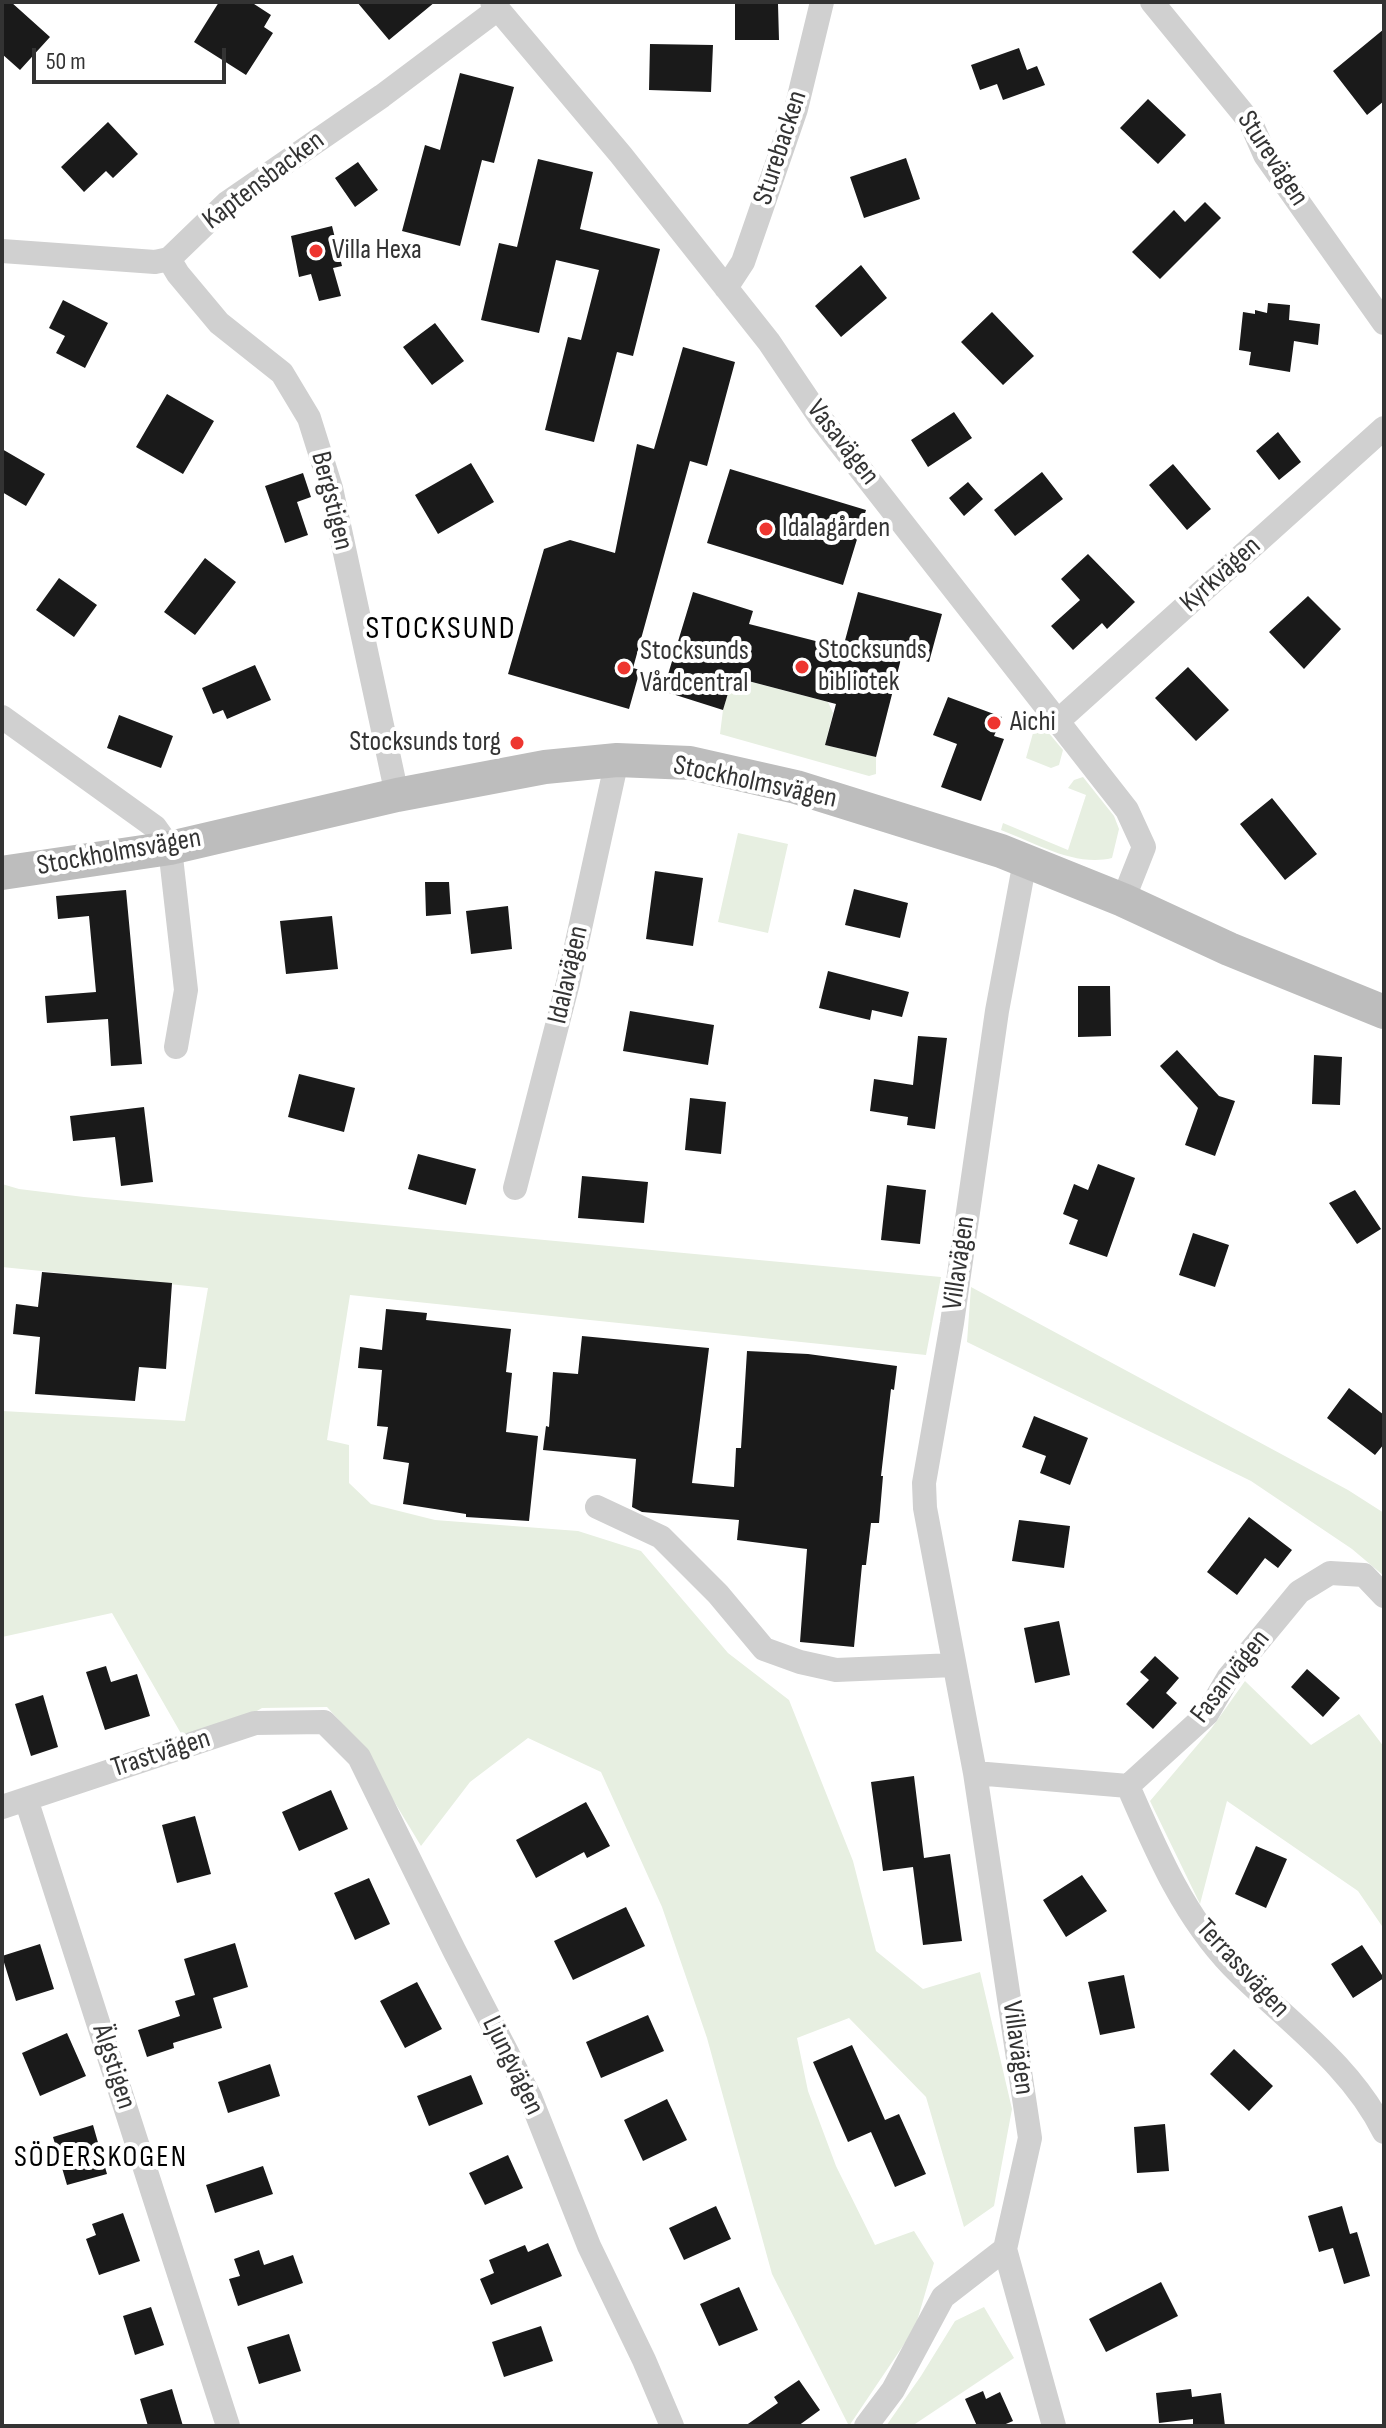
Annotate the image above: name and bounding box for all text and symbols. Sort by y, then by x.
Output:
scale bar [36,32,230,82]
text: 50 m [46,47,86,76]
street label: Sturebacken [747,87,815,209]
street label: Sturevägen [1229,105,1315,213]
street label: Kaptensbacken [197,124,331,238]
place label: Villa Hexa [332,234,422,268]
marker: Villa Hexa [307,242,325,260]
street label: Vasavägen [798,394,886,492]
street label: Bergstigen [303,448,359,554]
place label: Idalagården [782,512,890,546]
marker: Idalagården [757,520,775,538]
street label: Kyrkvägen [1174,530,1268,620]
district label: STOCKSUND [365,611,517,649]
place label: Stocksunds bibliotek [818,634,927,700]
place label: Stocksunds Vårdcentral [640,635,749,701]
marker: Stocksunds bibliotek [793,658,811,676]
marker: Stocksunds Vårdcentral [615,659,633,677]
place label: Aichi [1010,706,1056,740]
marker: Aichi [985,714,1003,732]
place label: Stocksunds torg [349,726,501,760]
marker: Stocksunds torg [508,734,526,752]
street label: Stockholmsvägen [670,749,840,817]
street label: Stockholmsvägen [34,822,204,884]
street label: Idalavägen [541,923,597,1027]
street label: Villavägen [937,1214,983,1312]
street label: Fasanvägen [1184,1624,1278,1730]
street label: Trastvägen [107,1722,215,1786]
street label: Terrassvägen [1188,1913,1296,2025]
street label: Villavägen [994,1999,1040,2097]
street label: Ljungvägen [474,2011,550,2121]
street label: Älgstigen [84,2021,142,2113]
district label: SÖDERSKOGEN [14,2140,188,2176]

